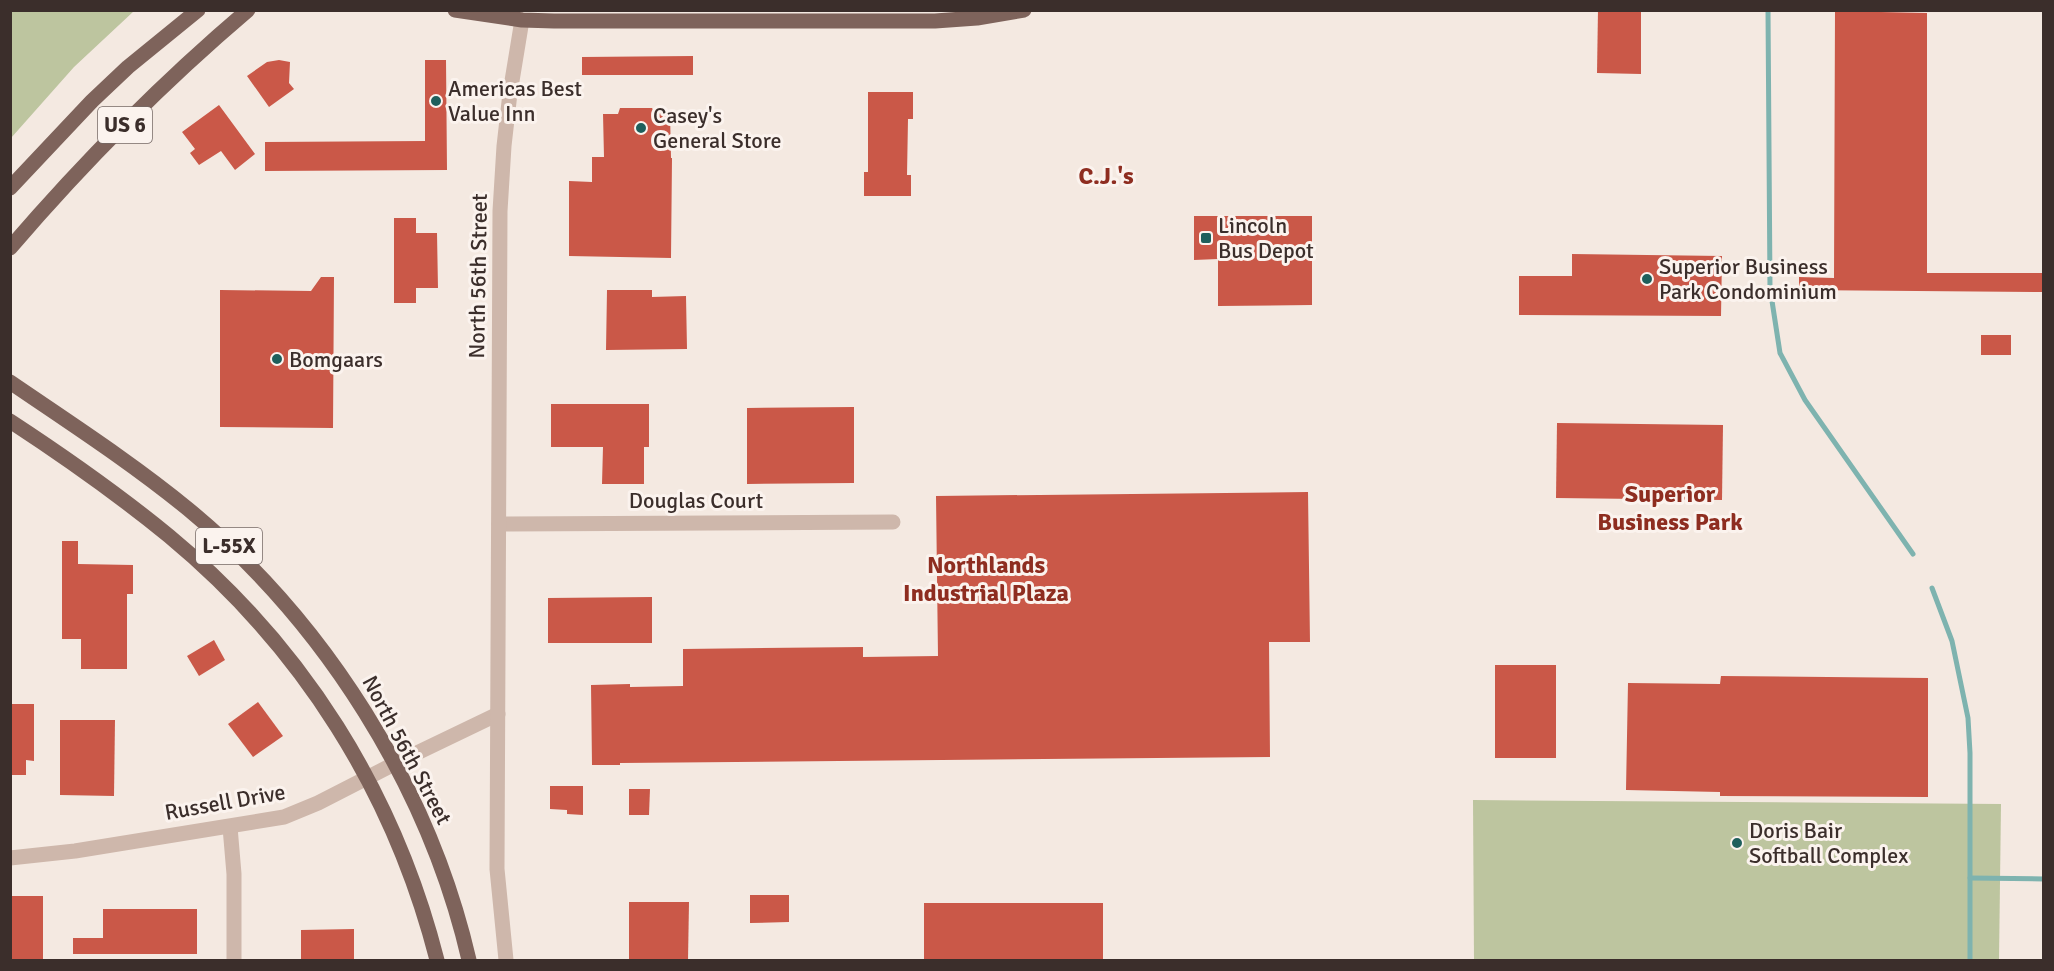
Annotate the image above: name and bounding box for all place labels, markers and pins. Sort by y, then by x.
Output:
place label: Americas Best Value Inn [448,75,582,127]
marker: Americas Best Value Inn [429,94,443,108]
place label: Casey's General Store [653,102,781,154]
marker: Casey's General Store [634,121,648,135]
place label: Lincoln Bus Depot [1218,212,1314,264]
marker: Lincoln Bus Depot [1199,231,1213,245]
place label: Superior Business Park Condominium [1659,253,1837,305]
marker: Superior Business Park Condominium [1640,272,1654,286]
place label: Bomgaars [289,346,383,373]
marker: Bomgaars [270,352,284,366]
place label: Doris Bair Softball Complex [1749,817,1908,869]
marker: Doris Bair Softball Complex [1730,836,1744,850]

